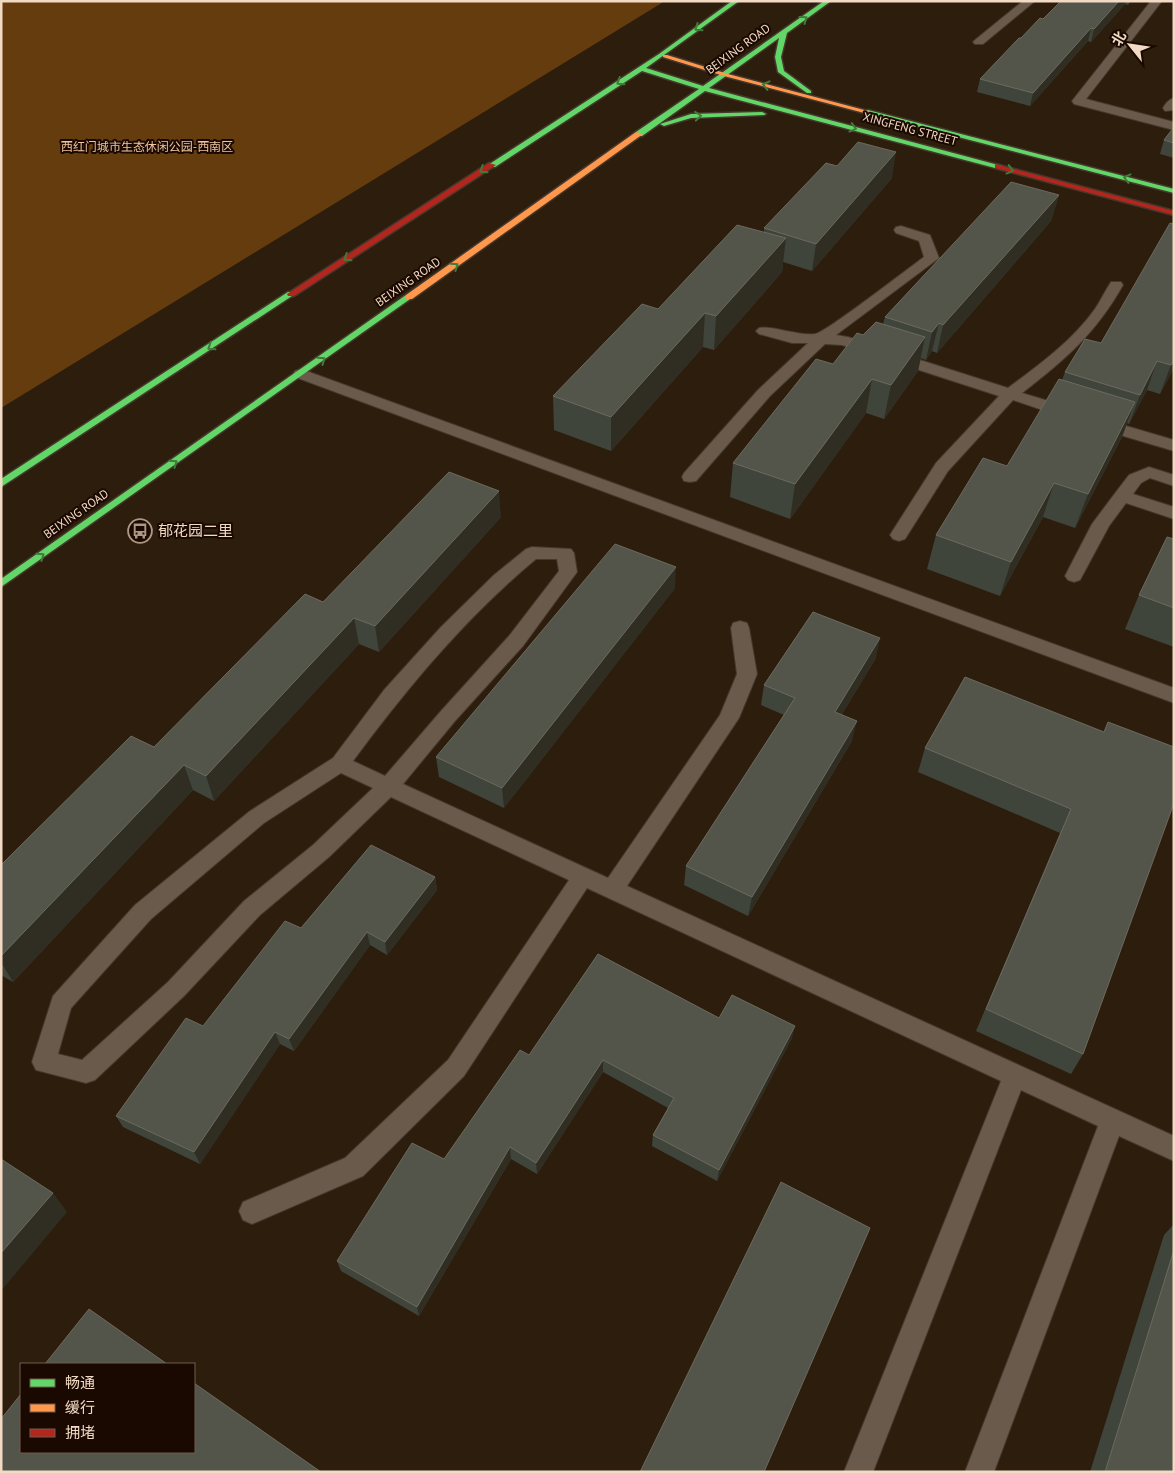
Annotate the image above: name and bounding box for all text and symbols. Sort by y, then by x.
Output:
one-way arrow [798,16,807,24]
street label: BEIXING ROAD [703,20,773,77]
north arrow [1105,20,1155,70]
one-way arrow [695,22,704,31]
text: 北 [1107,28,1130,49]
one-way arrow [616,75,625,85]
one-way arrow [762,81,770,91]
street label: XINGFENG STREET [861,109,959,148]
one-way arrow [694,111,702,122]
one-way arrow [848,122,857,133]
park label: 西红门城市生态休闲公园-西南区 [61,139,233,154]
one-way arrow [480,164,489,173]
one-way arrow [1005,164,1014,175]
one-way arrow [1123,174,1131,184]
one-way arrow [343,252,352,262]
street label: BEIXING ROAD [372,254,443,309]
one-way arrow [449,263,459,272]
one-way arrow [207,341,216,350]
one-way arrow [316,357,326,366]
one-way arrow [168,460,178,469]
street label: BEIXING ROAD [40,486,111,541]
bus stop icon: 郁花园二里 [127,518,153,544]
place label: 郁花园二里 [158,521,233,540]
one-way arrow [35,553,45,562]
legend [20,1363,195,1453]
text: 畅通 [65,1373,95,1392]
text: 缓行 [65,1398,95,1417]
text: 拥堵 [65,1423,95,1442]

